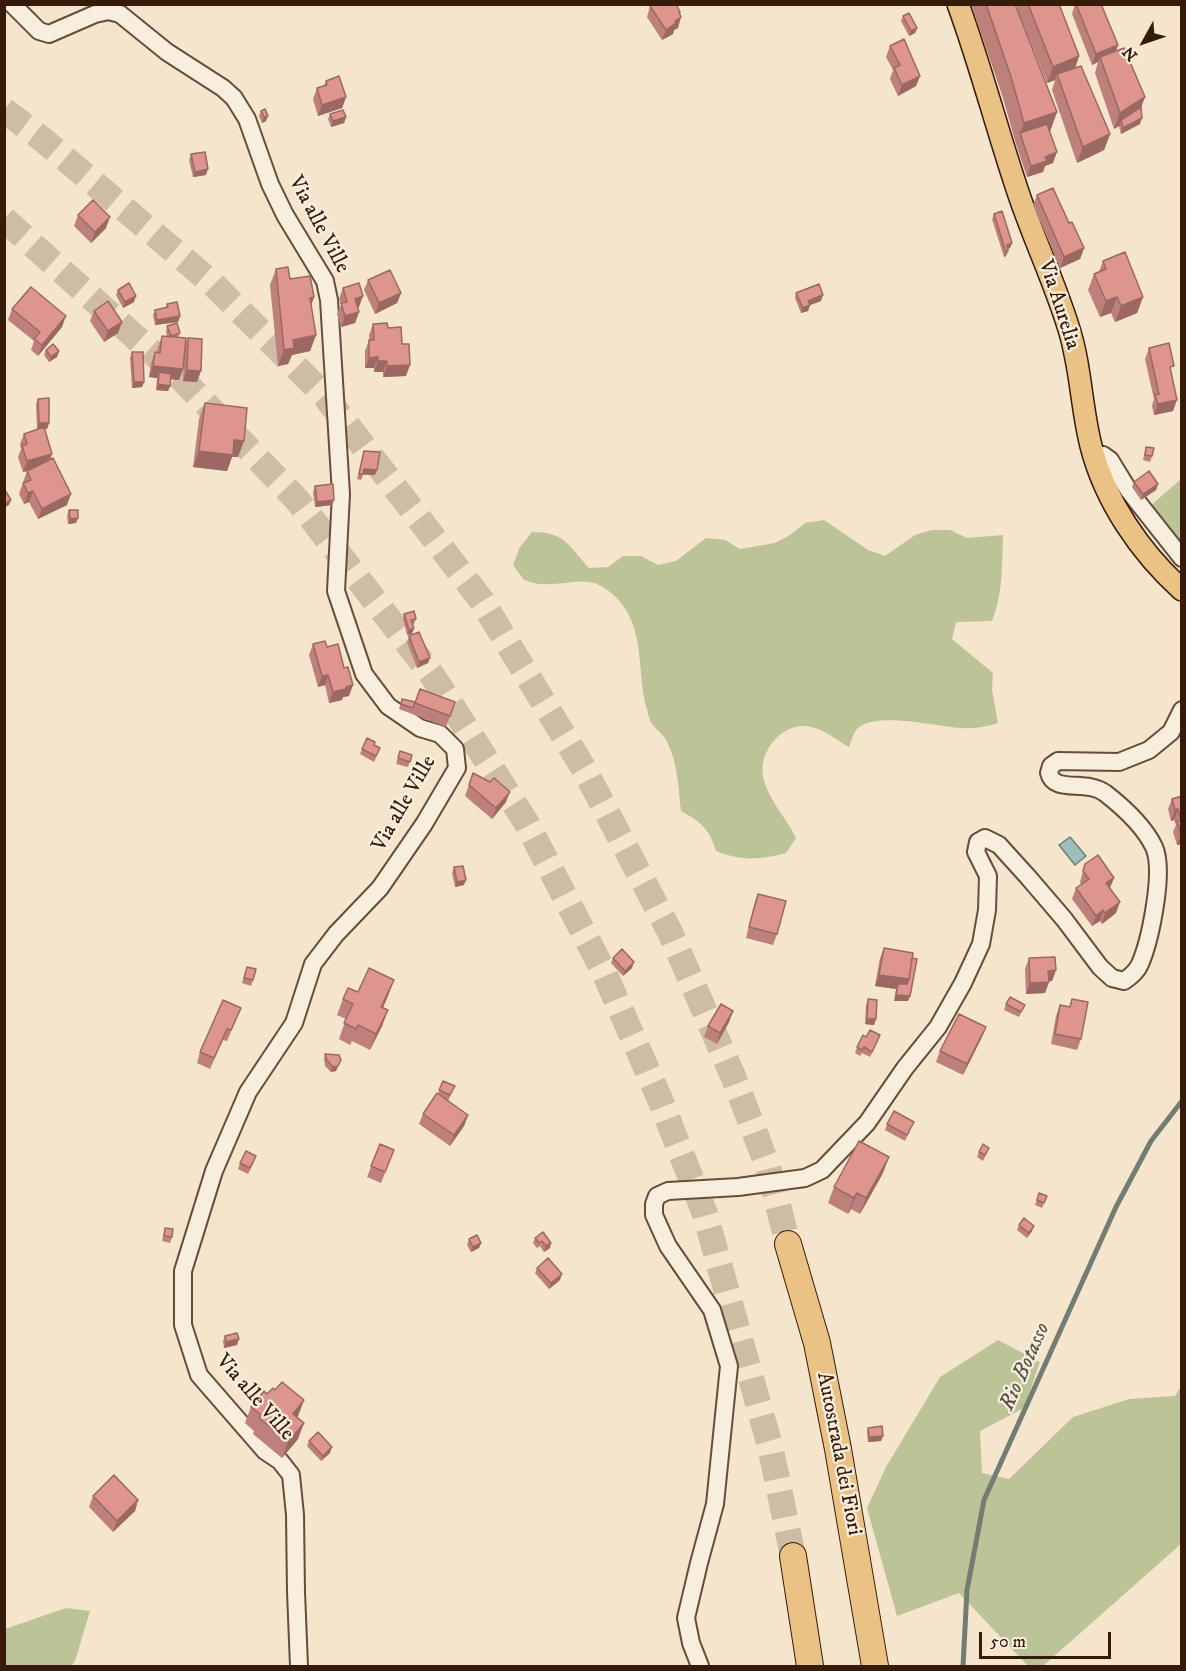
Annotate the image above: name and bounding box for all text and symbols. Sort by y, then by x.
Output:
north arrow [1114,12,1174,72]
text: N [1118,42,1142,65]
street label: Via alle Ville [282,172,354,278]
street label: Via Aurelia [1032,257,1084,353]
street label: Via alle Ville [367,752,443,856]
water label: Rio Botasso [995,1319,1057,1415]
street label: Via alle Ville [210,1350,298,1446]
street label: Autostrada dei Fiori [810,1370,866,1538]
scale bar [982,1620,1114,1658]
text: 50 m [990,1631,1026,1653]

